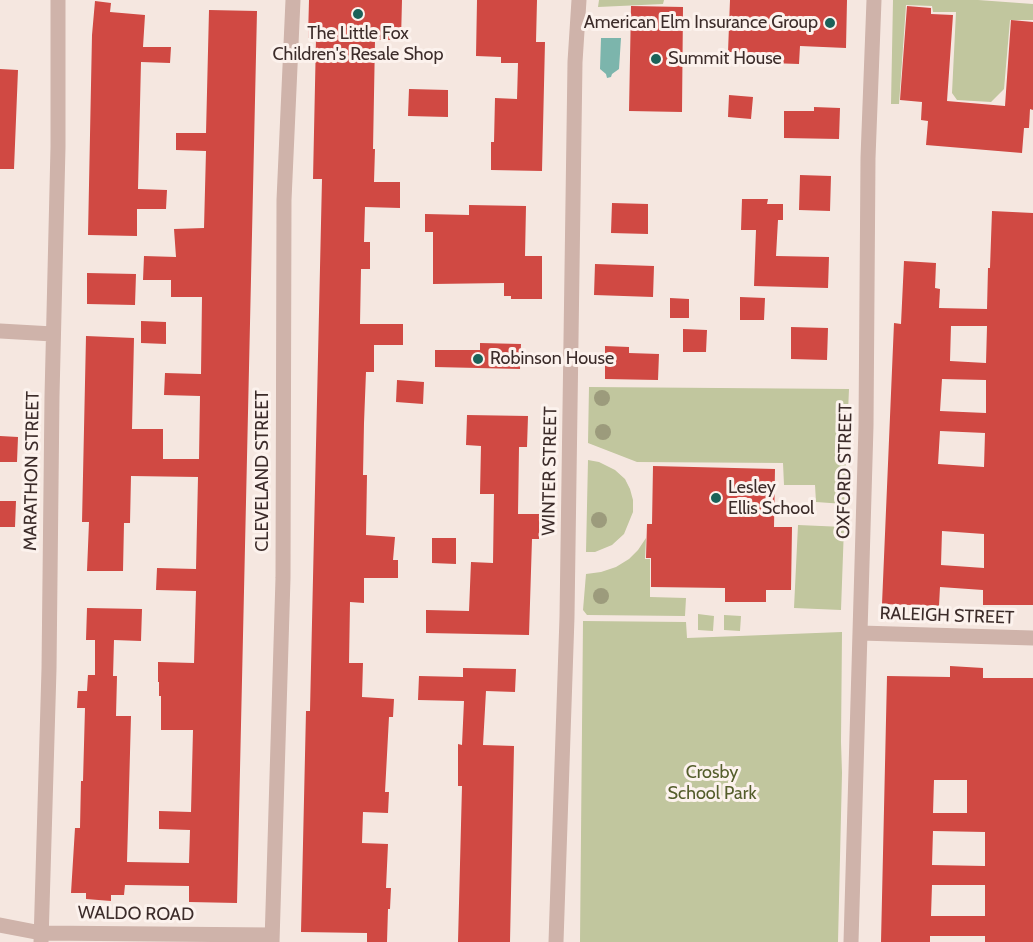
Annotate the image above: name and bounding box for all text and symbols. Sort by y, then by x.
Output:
marker: The Little Fox Children's Resale Shop [351,7,365,21]
place label: American Elm Insurance Group [584,12,818,34]
marker: American Elm Insurance Group [823,16,837,30]
place label: The Little Fox Children's Resale Shop [273,23,443,66]
place label: Summit House [668,48,782,70]
marker: Summit House [649,52,663,66]
place label: Robinson House [490,348,614,370]
marker: Robinson House [471,352,485,366]
street label: CLEVELAND STREET [252,390,274,552]
street label: MARATHON STREET [20,391,44,551]
street label: OXFORD STREET [833,403,857,539]
street label: WINTER STREET [538,406,562,536]
place label: Lesley Ellis School [728,477,814,520]
marker: Lesley Ellis School [709,491,723,505]
street label: RALEIGH STREET [879,603,1015,629]
park label: Crosby School Park [668,762,756,804]
street label: WALDO ROAD [78,902,194,926]

